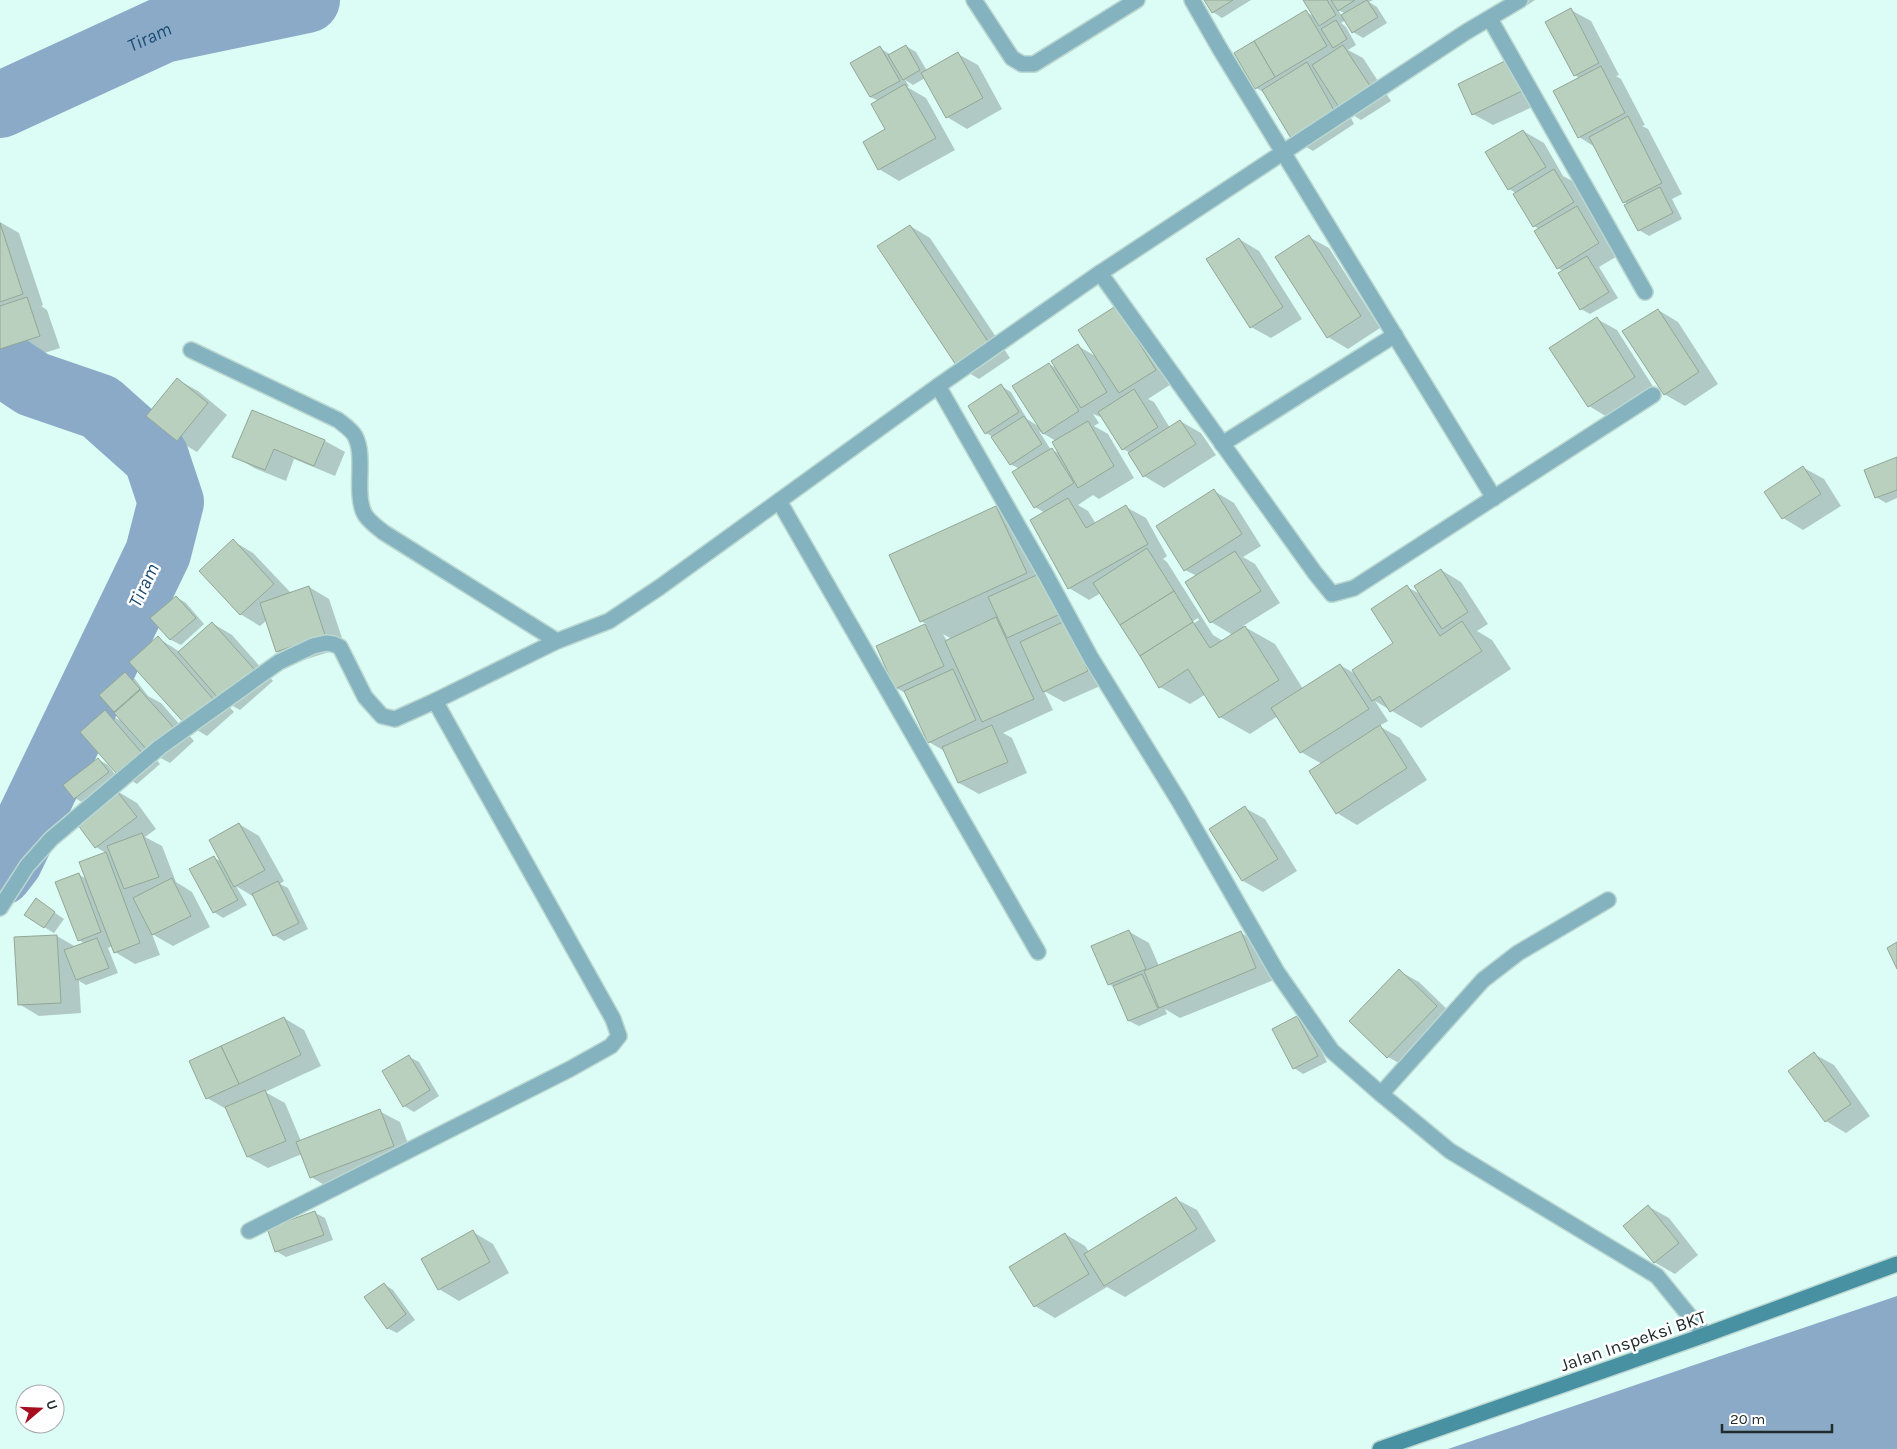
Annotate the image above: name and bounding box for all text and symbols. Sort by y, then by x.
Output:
water label: Tiram [124,18,175,57]
water label: Tiram [124,560,164,611]
street label: Jalan Inspeksi BKT [1557,1306,1709,1376]
north arrow [15,1384,65,1434]
text: U [42,1398,61,1412]
scale bar [1722,1402,1832,1434]
text: 20 m [1730,1410,1765,1428]

